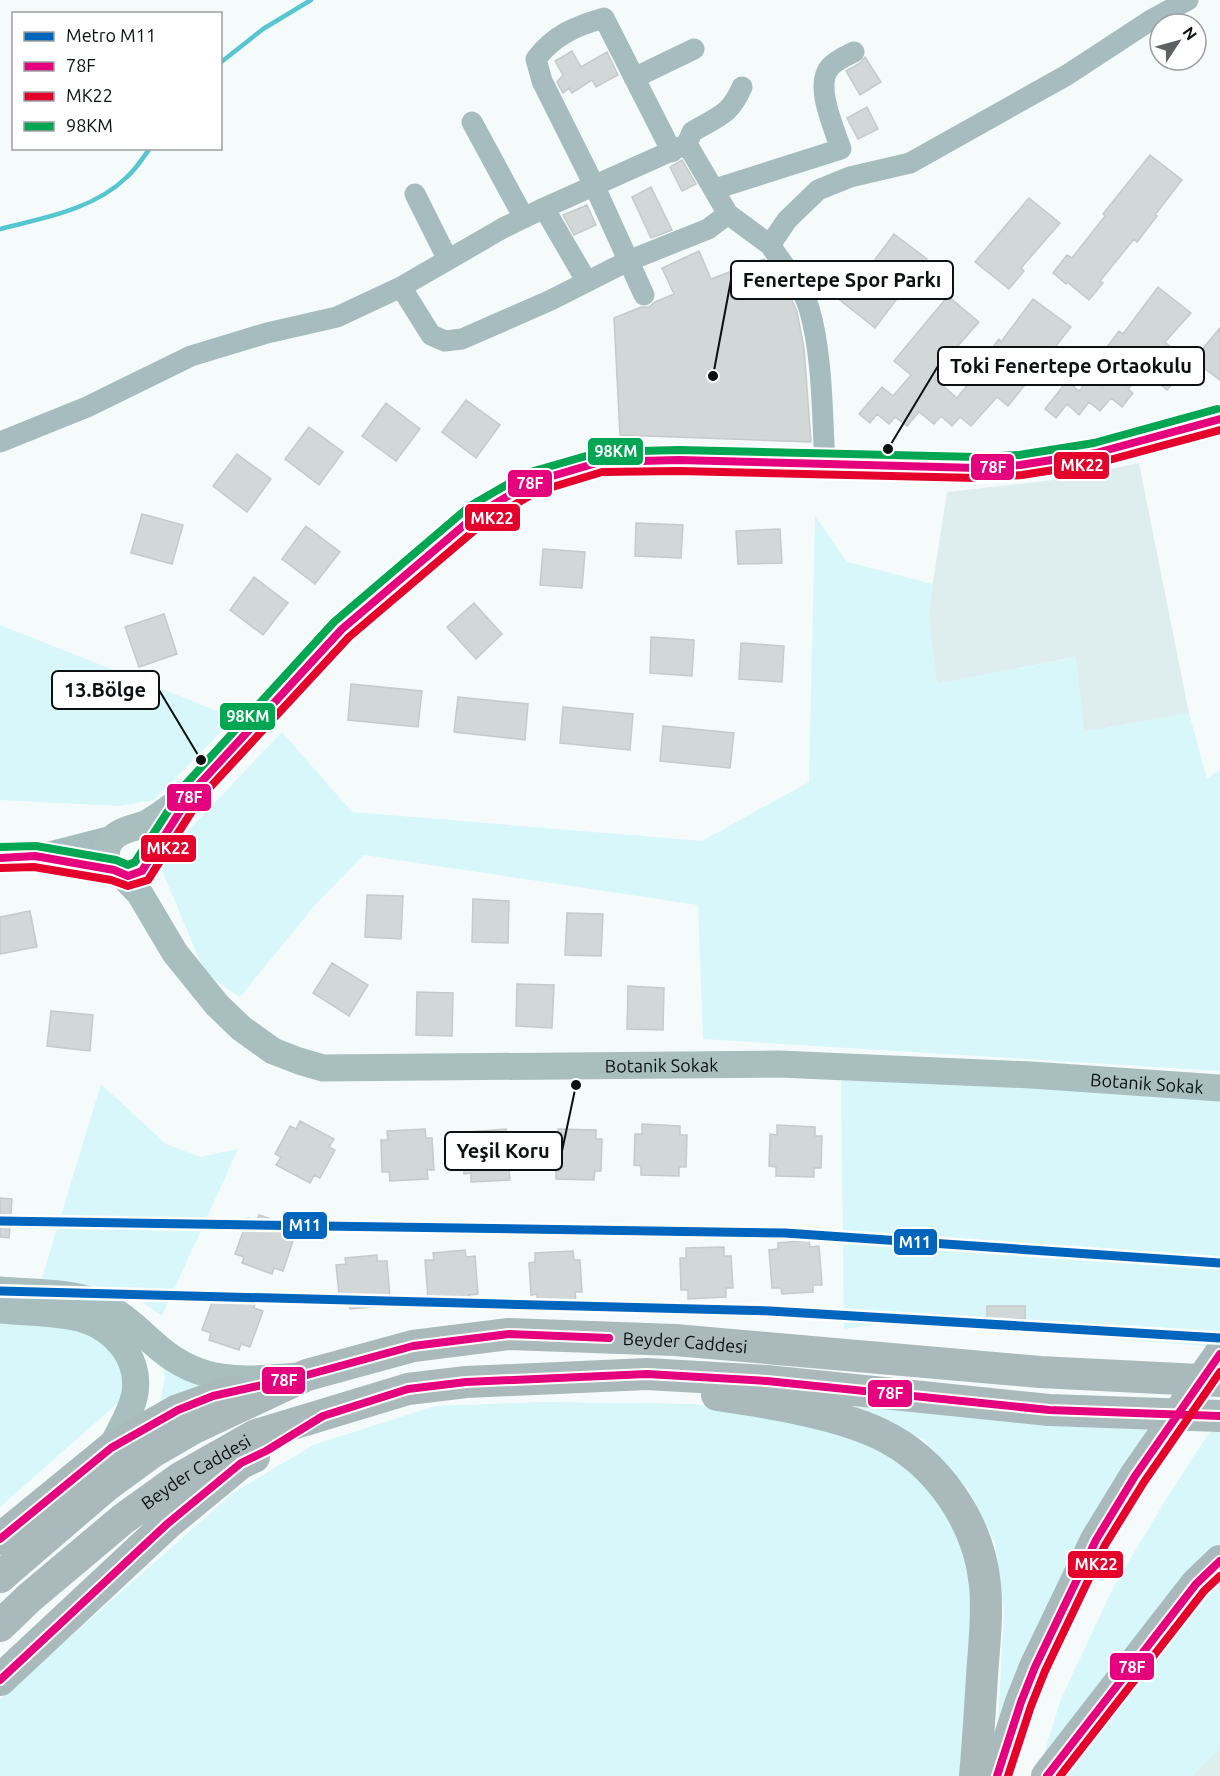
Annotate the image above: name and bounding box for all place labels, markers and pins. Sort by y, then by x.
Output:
callout: Fenertepe Spor Parkı [731,261,953,299]
callout: Toki Fenertepe Ortaokulu [938,347,1204,385]
callout: 13.Bölge [52,671,159,709]
callout: Yeşil Koru [445,1132,562,1170]

